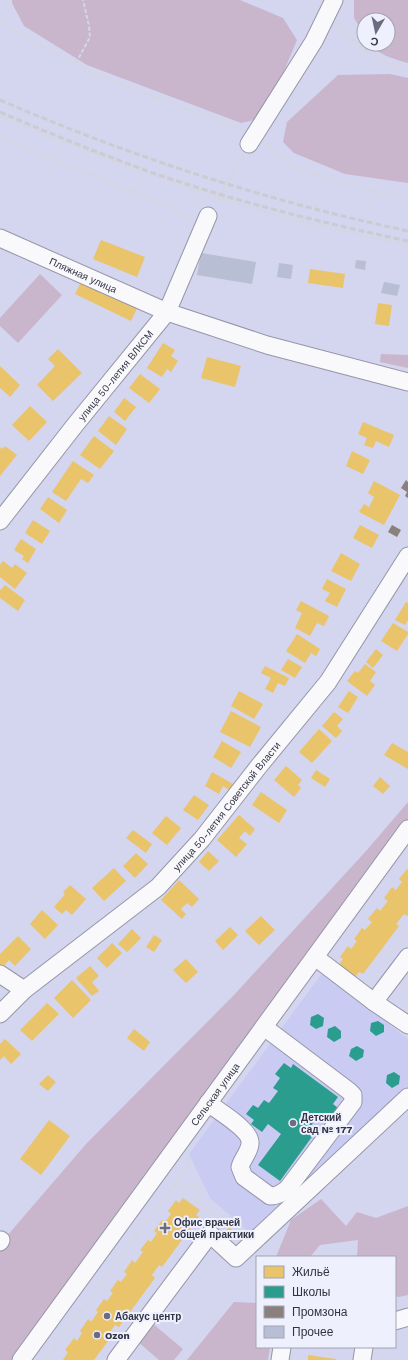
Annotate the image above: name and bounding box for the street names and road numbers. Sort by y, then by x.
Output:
street label: Пляжная улица [48,256,119,295]
street label: улица 50-летия ВЛКСМ [76,328,156,423]
street label: улица 50-летия Советской Власти [171,740,283,873]
street label: Сельская улица [189,1060,242,1128]

